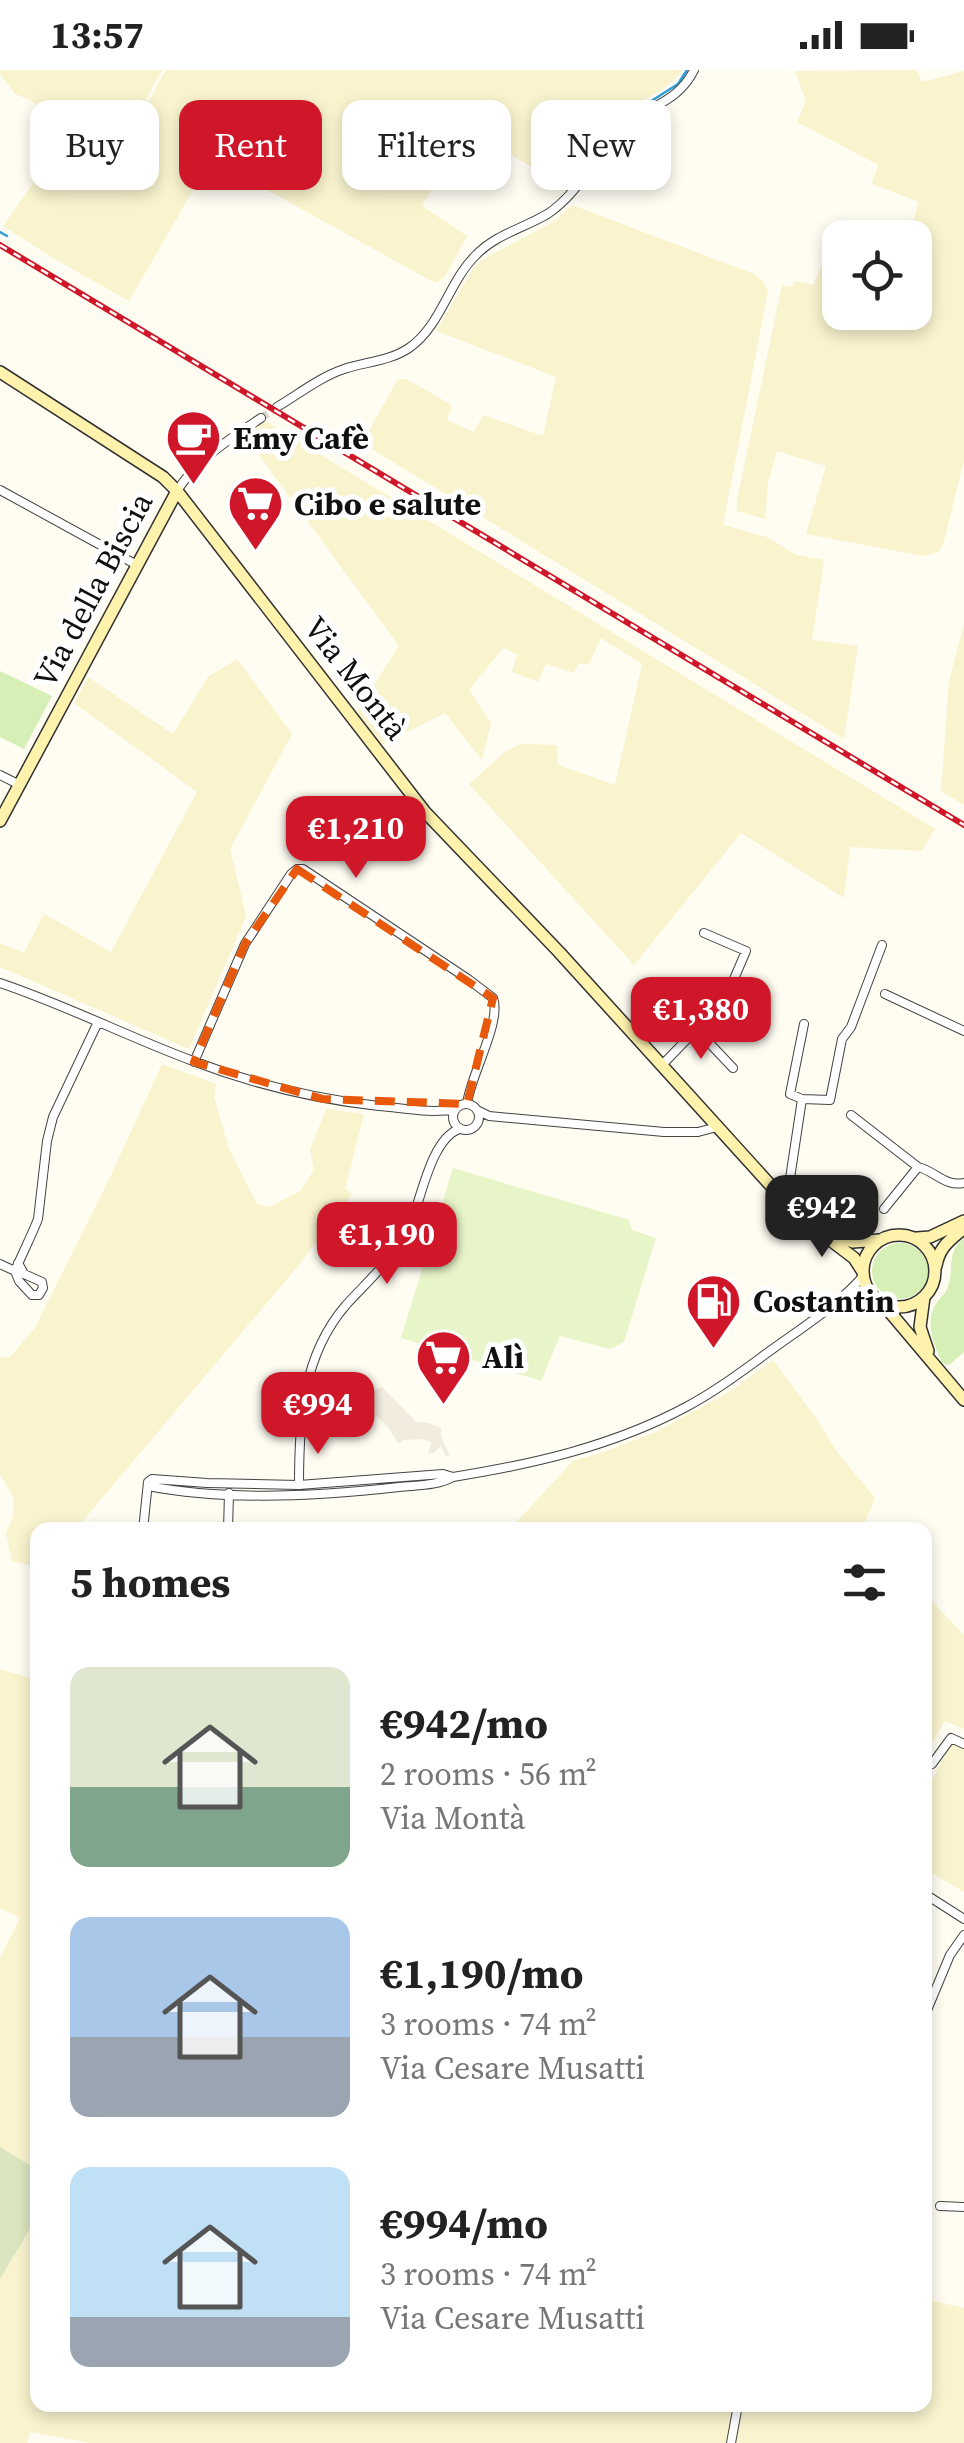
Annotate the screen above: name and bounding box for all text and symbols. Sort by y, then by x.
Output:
text: 13:57 [50,9,144,61]
chip: Buy [30,100,159,190]
chip: Rent [179,100,322,190]
chip: Filters [342,100,511,190]
chip: New [531,100,671,190]
map controls [822,220,932,330]
button: locate [822,220,932,330]
cafe icon: Emy Cafè [164,408,224,487]
place label: Emy Cafè [233,416,369,460]
supermarket icon: Cibo e salute [225,474,285,553]
place label: Cibo e salute [294,482,481,526]
street label: Via della Biscia [23,484,163,695]
street label: Via Montà [294,607,419,749]
pin: €1,210 [275,796,437,881]
text: €1,210 [308,806,404,850]
pin: €1,380 [620,977,782,1062]
text: €1,380 [653,987,749,1031]
pin: €942 [763,1175,881,1260]
text: €942 [787,1185,857,1229]
pin: €1,190 [306,1202,468,1287]
text: €1,190 [339,1212,435,1256]
fuel station icon: Costantin [684,1271,744,1350]
place label: Costantin [753,1279,895,1323]
supermarket icon: Alì [413,1327,473,1406]
place label: Alì [482,1335,524,1379]
pin: €994 [259,1372,377,1457]
text: €994 [283,1382,353,1426]
text: 5 homes [70,1553,230,1611]
icon: filters [837,1555,892,1610]
text: €942/mo [380,1694,548,1752]
icon: home [150,1707,270,1827]
text: 2 rooms · 56 m² [380,1752,597,1796]
text: Via Montà [380,1796,526,1840]
text: €1,190/mo [380,1944,583,2002]
icon: home [150,1957,270,2077]
text: 3 rooms · 74 m² [380,2002,597,2046]
text: Via Cesare Musatti [380,2046,645,2090]
text: €994/mo [380,2194,548,2252]
icon: home [150,2207,270,2327]
text: 3 rooms · 74 m² [380,2252,597,2296]
text: Via Cesare Musatti [380,2296,645,2340]

